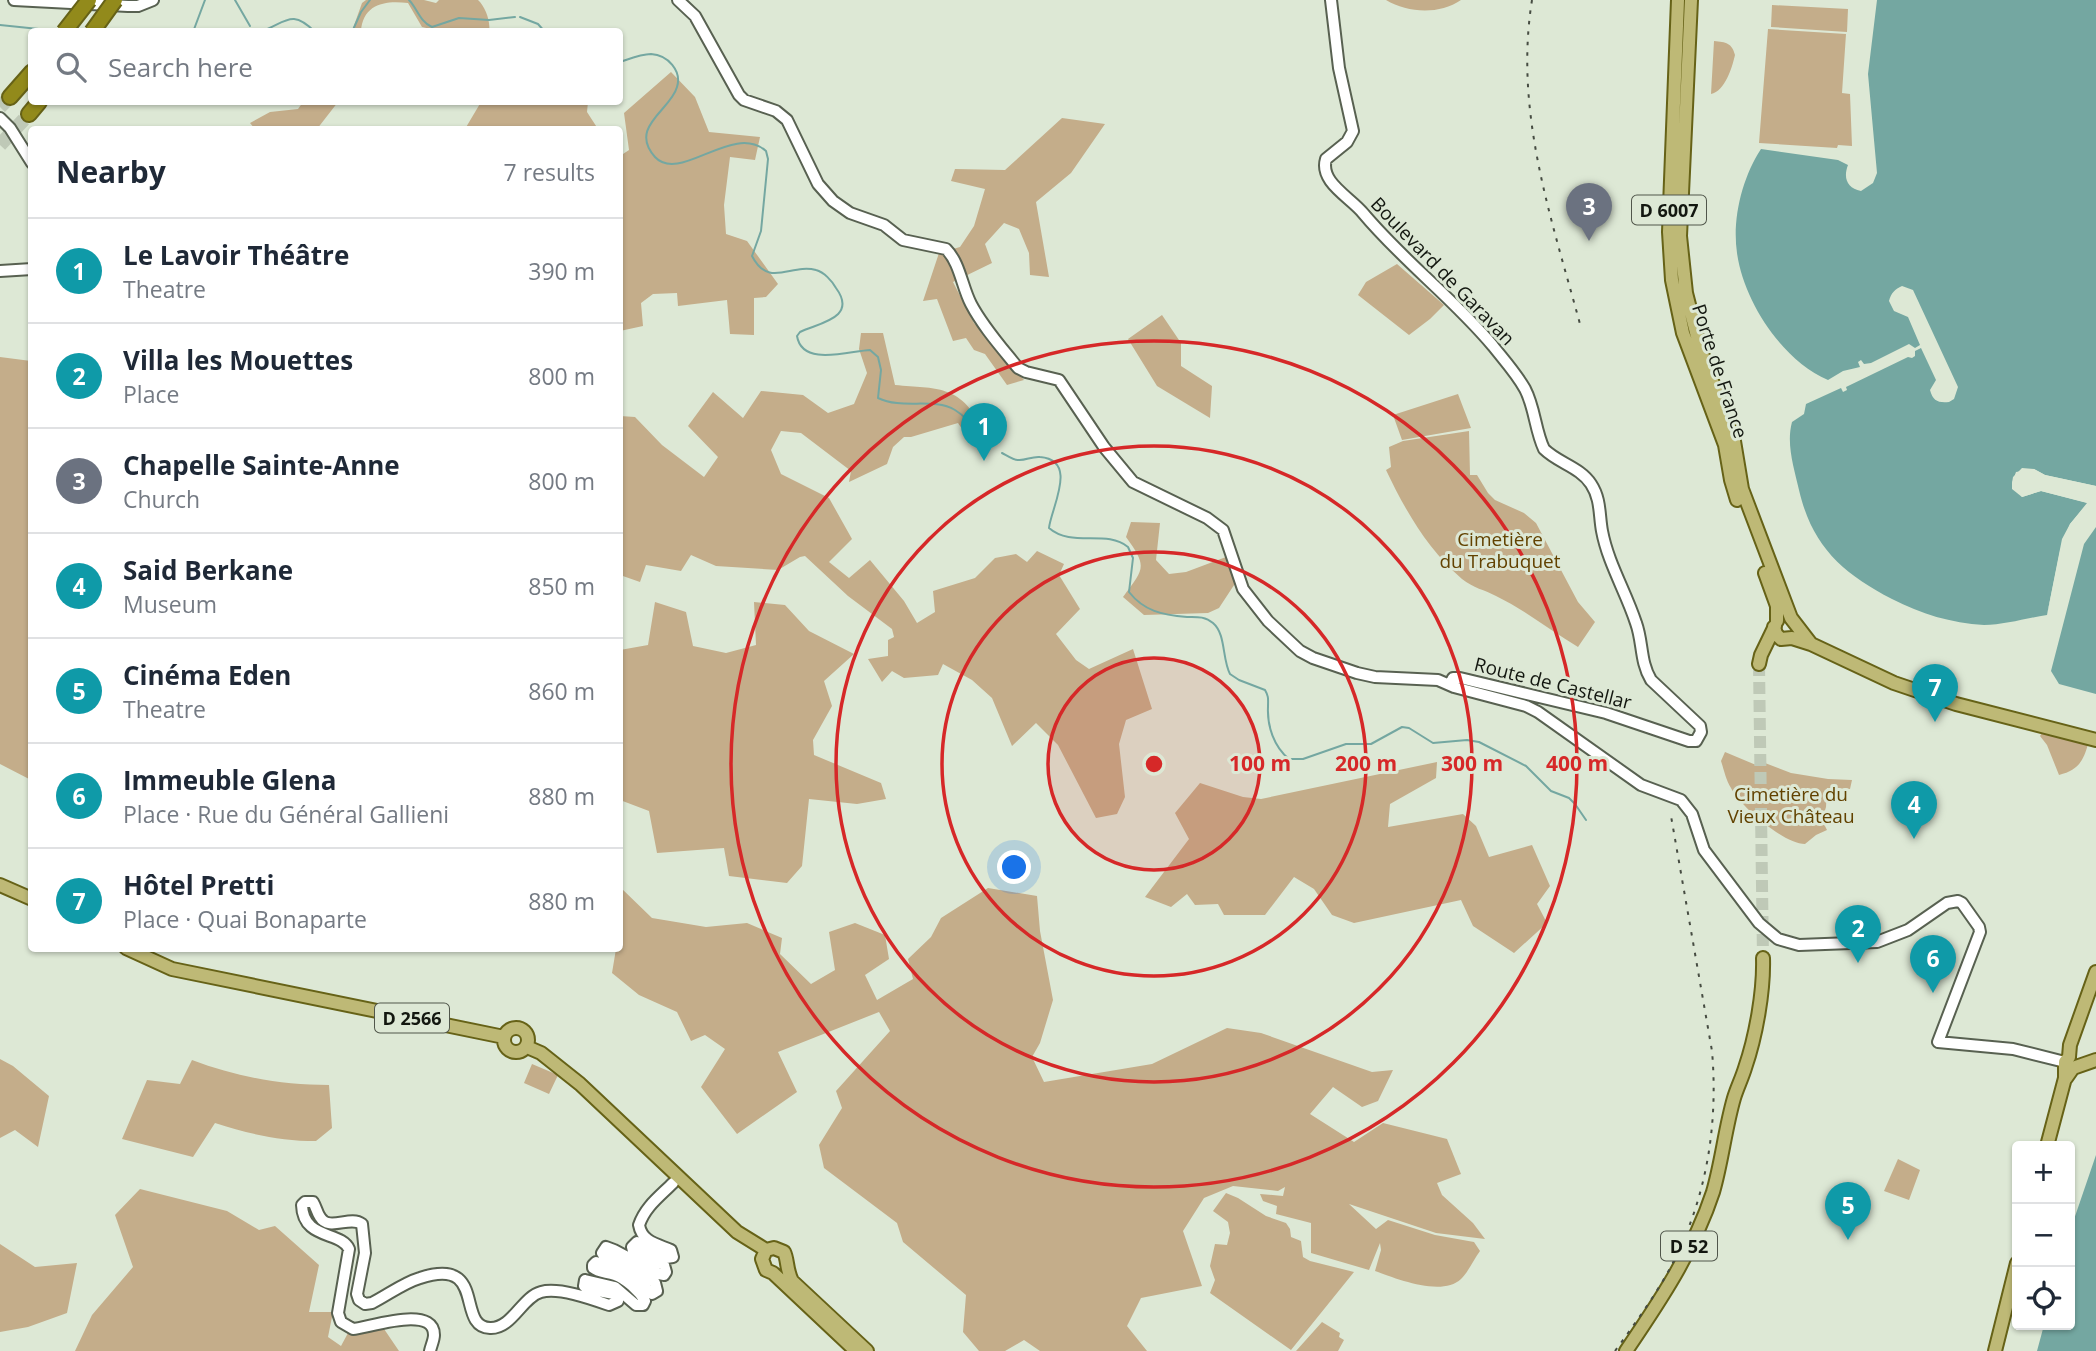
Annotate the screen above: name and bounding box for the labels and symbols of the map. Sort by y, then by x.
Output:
pin: 3 [1566,183,1612,241]
street label: Boulevard de Garavan [1365,191,1521,351]
road number: D 6007 [1632,196,1706,224]
street label: Porte de France [1686,301,1754,441]
pin: 1 [961,403,1007,461]
park label: Cimetière du Trabuquet [1440,526,1561,574]
street label: Route de Castellar [1472,651,1635,715]
pin: 7 [1912,664,1958,722]
text: 100 m [1229,749,1291,777]
text: 200 m [1335,749,1397,777]
text: 300 m [1441,749,1503,777]
text: 400 m [1546,749,1608,777]
centre of rings [1142,752,1166,776]
park label: Cimetière du Vieux Château [1727,781,1855,829]
pin: 4 [1891,781,1937,839]
your location [997,850,1031,884]
pin: 2 [1835,905,1881,963]
pin: 6 [1910,935,1956,993]
road number: D 2566 [375,1003,449,1032]
pin: 5 [1825,1182,1871,1240]
road number: D 52 [1661,1232,1717,1260]

